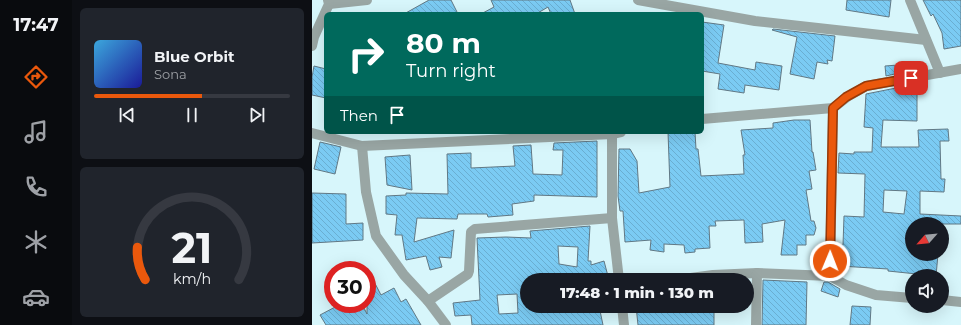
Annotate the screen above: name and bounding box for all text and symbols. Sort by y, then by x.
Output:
text: 17:47 [13,14,59,36]
text: 80 m [406,26,481,60]
icon: right [340,28,392,80]
text: Blue Orbit [154,47,234,66]
text: Turn right [406,60,496,82]
pin [894,61,928,95]
icon: directions [22,63,50,91]
text: Sona [154,66,187,82]
icon: arrive [900,67,922,89]
icon: previous [116,104,138,126]
icon: pause [181,104,203,126]
icon: next [246,104,268,126]
icon: arrive [386,104,408,126]
text: Then [340,106,378,125]
icon: music [22,118,50,146]
icon: phone [22,173,50,201]
north arrow [905,217,949,261]
map controls [905,217,949,313]
text: 21 [172,223,212,273]
icon: climate [22,228,50,256]
position arrow [809,240,851,282]
speed limit sign: 30 [324,261,376,313]
text: km/h [173,269,211,287]
button: sound [905,269,949,313]
icon: car [22,283,50,311]
text: 17:48 · 1 min · 130 m [560,283,714,302]

